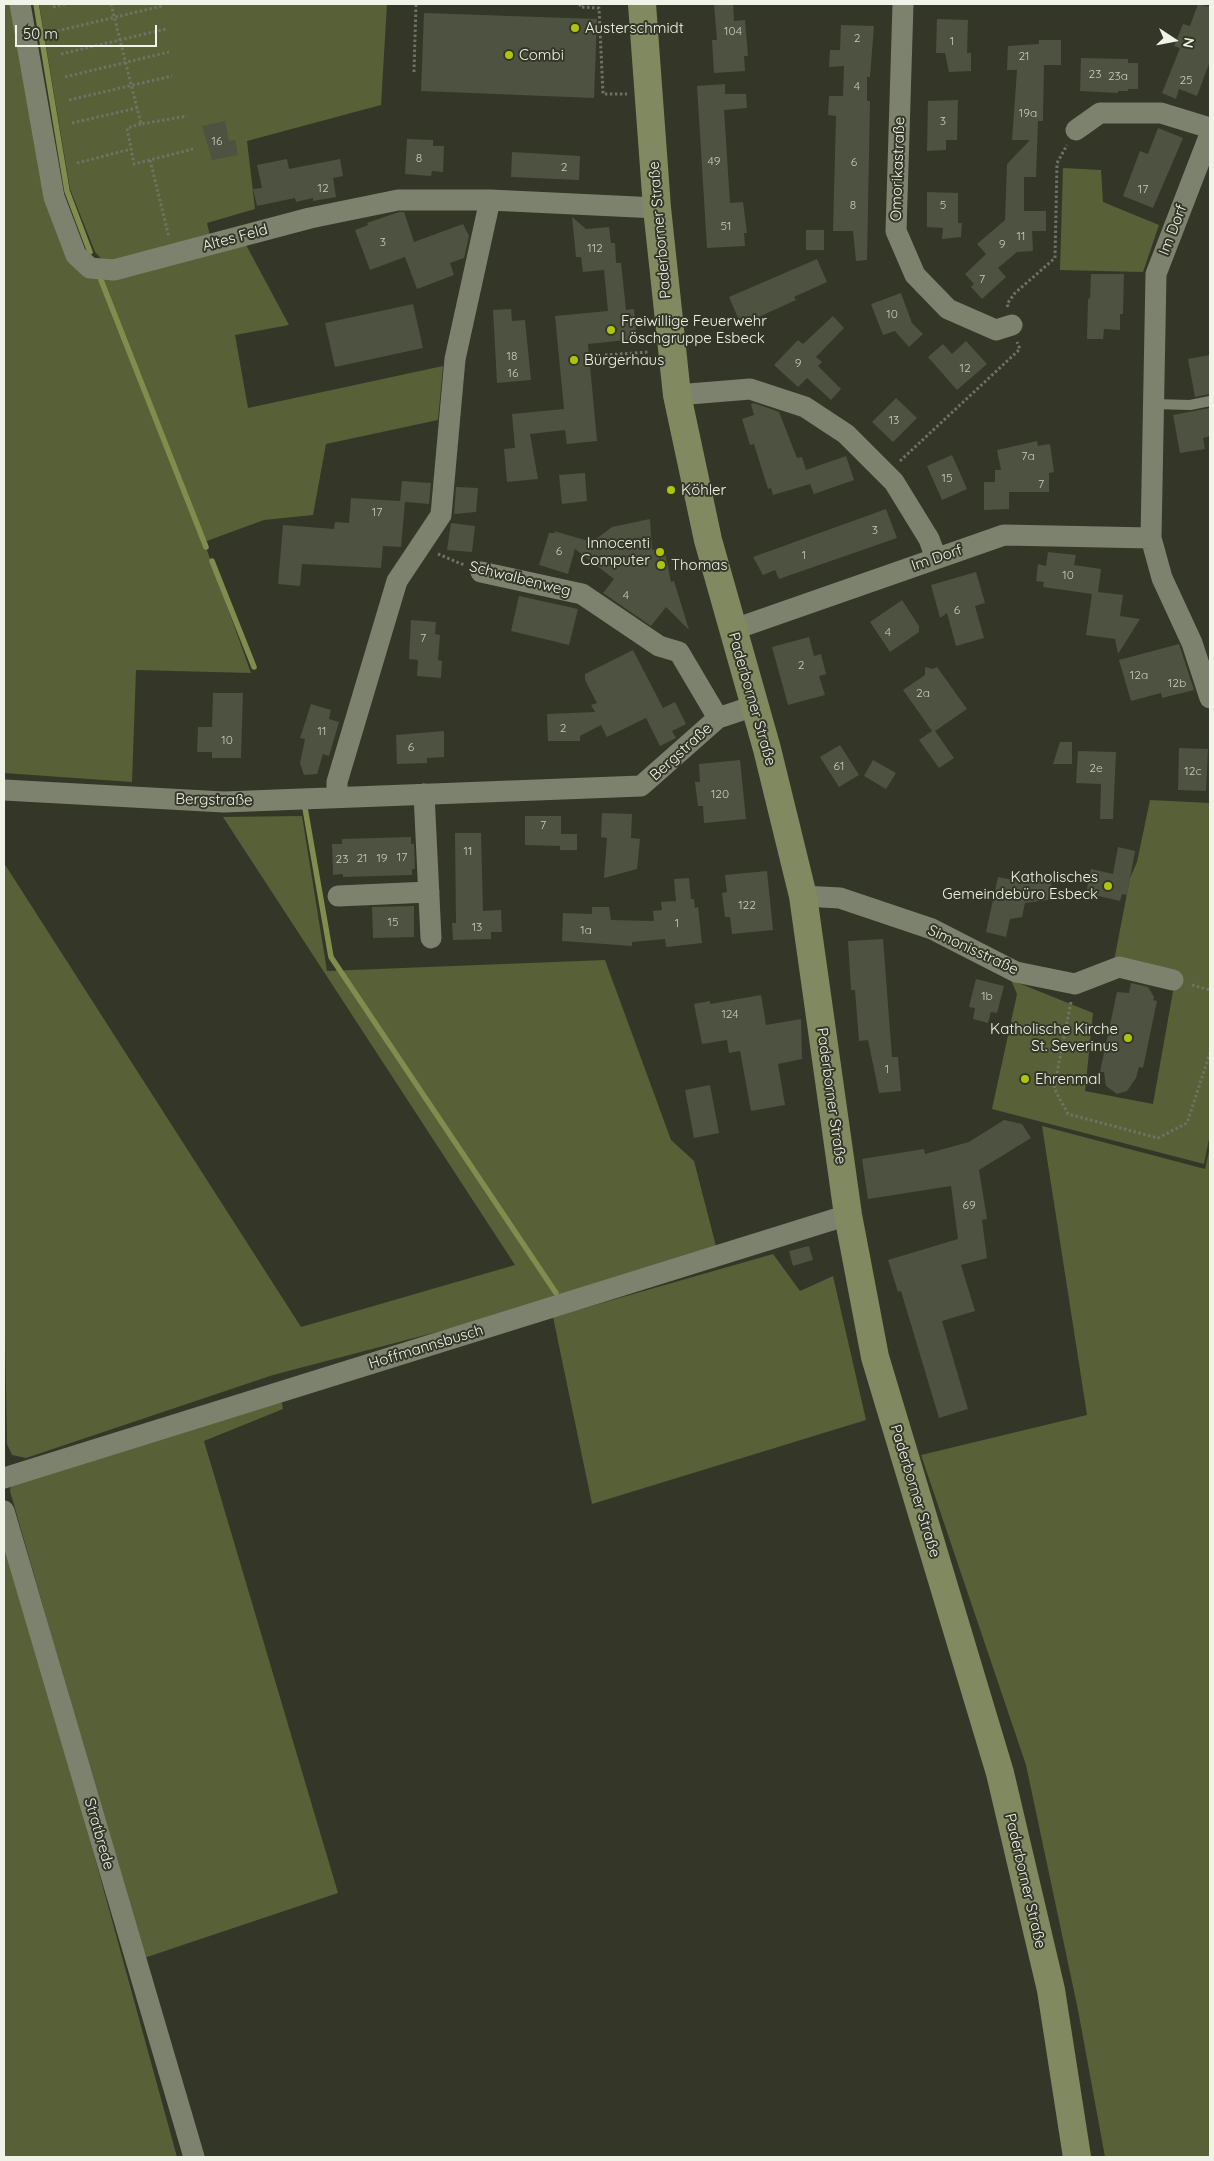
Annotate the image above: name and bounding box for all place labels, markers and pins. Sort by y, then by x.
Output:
place label: Austerschmidt [585,19,684,37]
marker: Austerschmidt [569,22,581,34]
place label: Combi [519,46,564,64]
marker: Combi [503,49,515,61]
place label: Freiwillige Feuerwehr Löschgruppe Esbeck [621,312,767,347]
marker: Freiwillige Feuerwehr Löschgruppe Esbeck [605,324,617,336]
place label: Bürgerhaus [584,351,664,369]
marker: Bürgerhaus [568,354,580,366]
place label: Köhler [681,481,726,499]
marker: Köhler [665,484,677,496]
place label: Innocenti Computer [581,534,650,569]
marker: Innocenti Computer [654,546,666,558]
place label: Thomas [671,556,727,574]
marker: Thomas [655,559,667,571]
place label: Katholisches Gemeindebüro Esbeck [942,868,1098,903]
marker: Katholisches Gemeindebüro Esbeck [1102,880,1114,892]
place label: Katholische Kirche St. Severinus [990,1020,1118,1055]
marker: Katholische Kirche St. Severinus [1122,1032,1134,1044]
place label: Ehrenmal [1035,1070,1101,1088]
marker: Ehrenmal [1019,1073,1031,1085]

